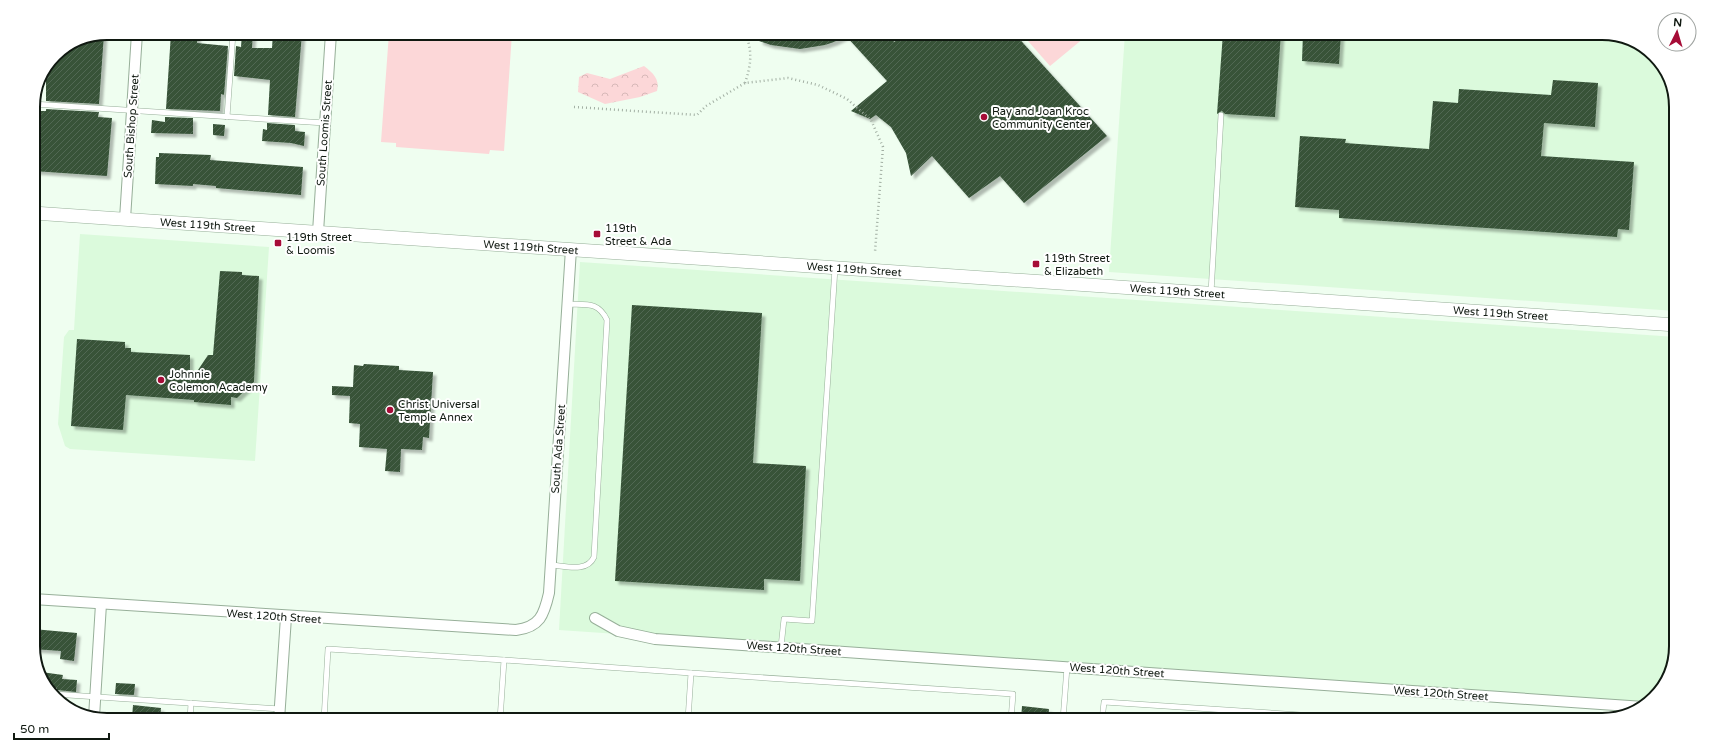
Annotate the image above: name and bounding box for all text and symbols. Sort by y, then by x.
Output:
north arrow [1657,12,1697,52]
text: N [1673,16,1683,29]
street label: South Bishop Street [121,74,142,178]
street label: South Loomis Street [314,80,335,186]
place label: Ray and Joan Kroc Community Center [992,105,1091,131]
marker: Ray and Joan Kroc Community Center [979,112,989,122]
street label: West 119th Street [160,216,256,235]
place label: 119th Street & Ada [605,222,671,248]
marker: 119th Street & Ada [592,229,602,239]
place label: 119th Street & Loomis [286,231,352,257]
marker: 119th Street & Loomis [273,238,283,248]
street label: West 119th Street [483,238,579,257]
place label: 119th Street & Elizabeth [1044,252,1110,278]
marker: 119th Street & Elizabeth [1031,259,1041,269]
street label: West 119th Street [806,260,902,279]
street label: West 119th Street [1129,282,1225,301]
street label: West 119th Street [1453,304,1549,323]
place label: Johnnie Colemon Academy [169,368,268,394]
marker: Johnnie Colemon Academy [156,375,166,385]
place label: Christ Universal Temple Annex [398,398,480,424]
street label: South Ada Street [549,404,568,494]
marker: Christ Universal Temple Annex [385,405,395,415]
street label: West 120th Street [226,607,322,626]
street label: West 120th Street [746,639,842,658]
street label: West 120th Street [1069,661,1165,680]
street label: West 120th Street [1393,684,1489,703]
scale bar [14,715,109,741]
text: 50 m [20,722,49,736]

